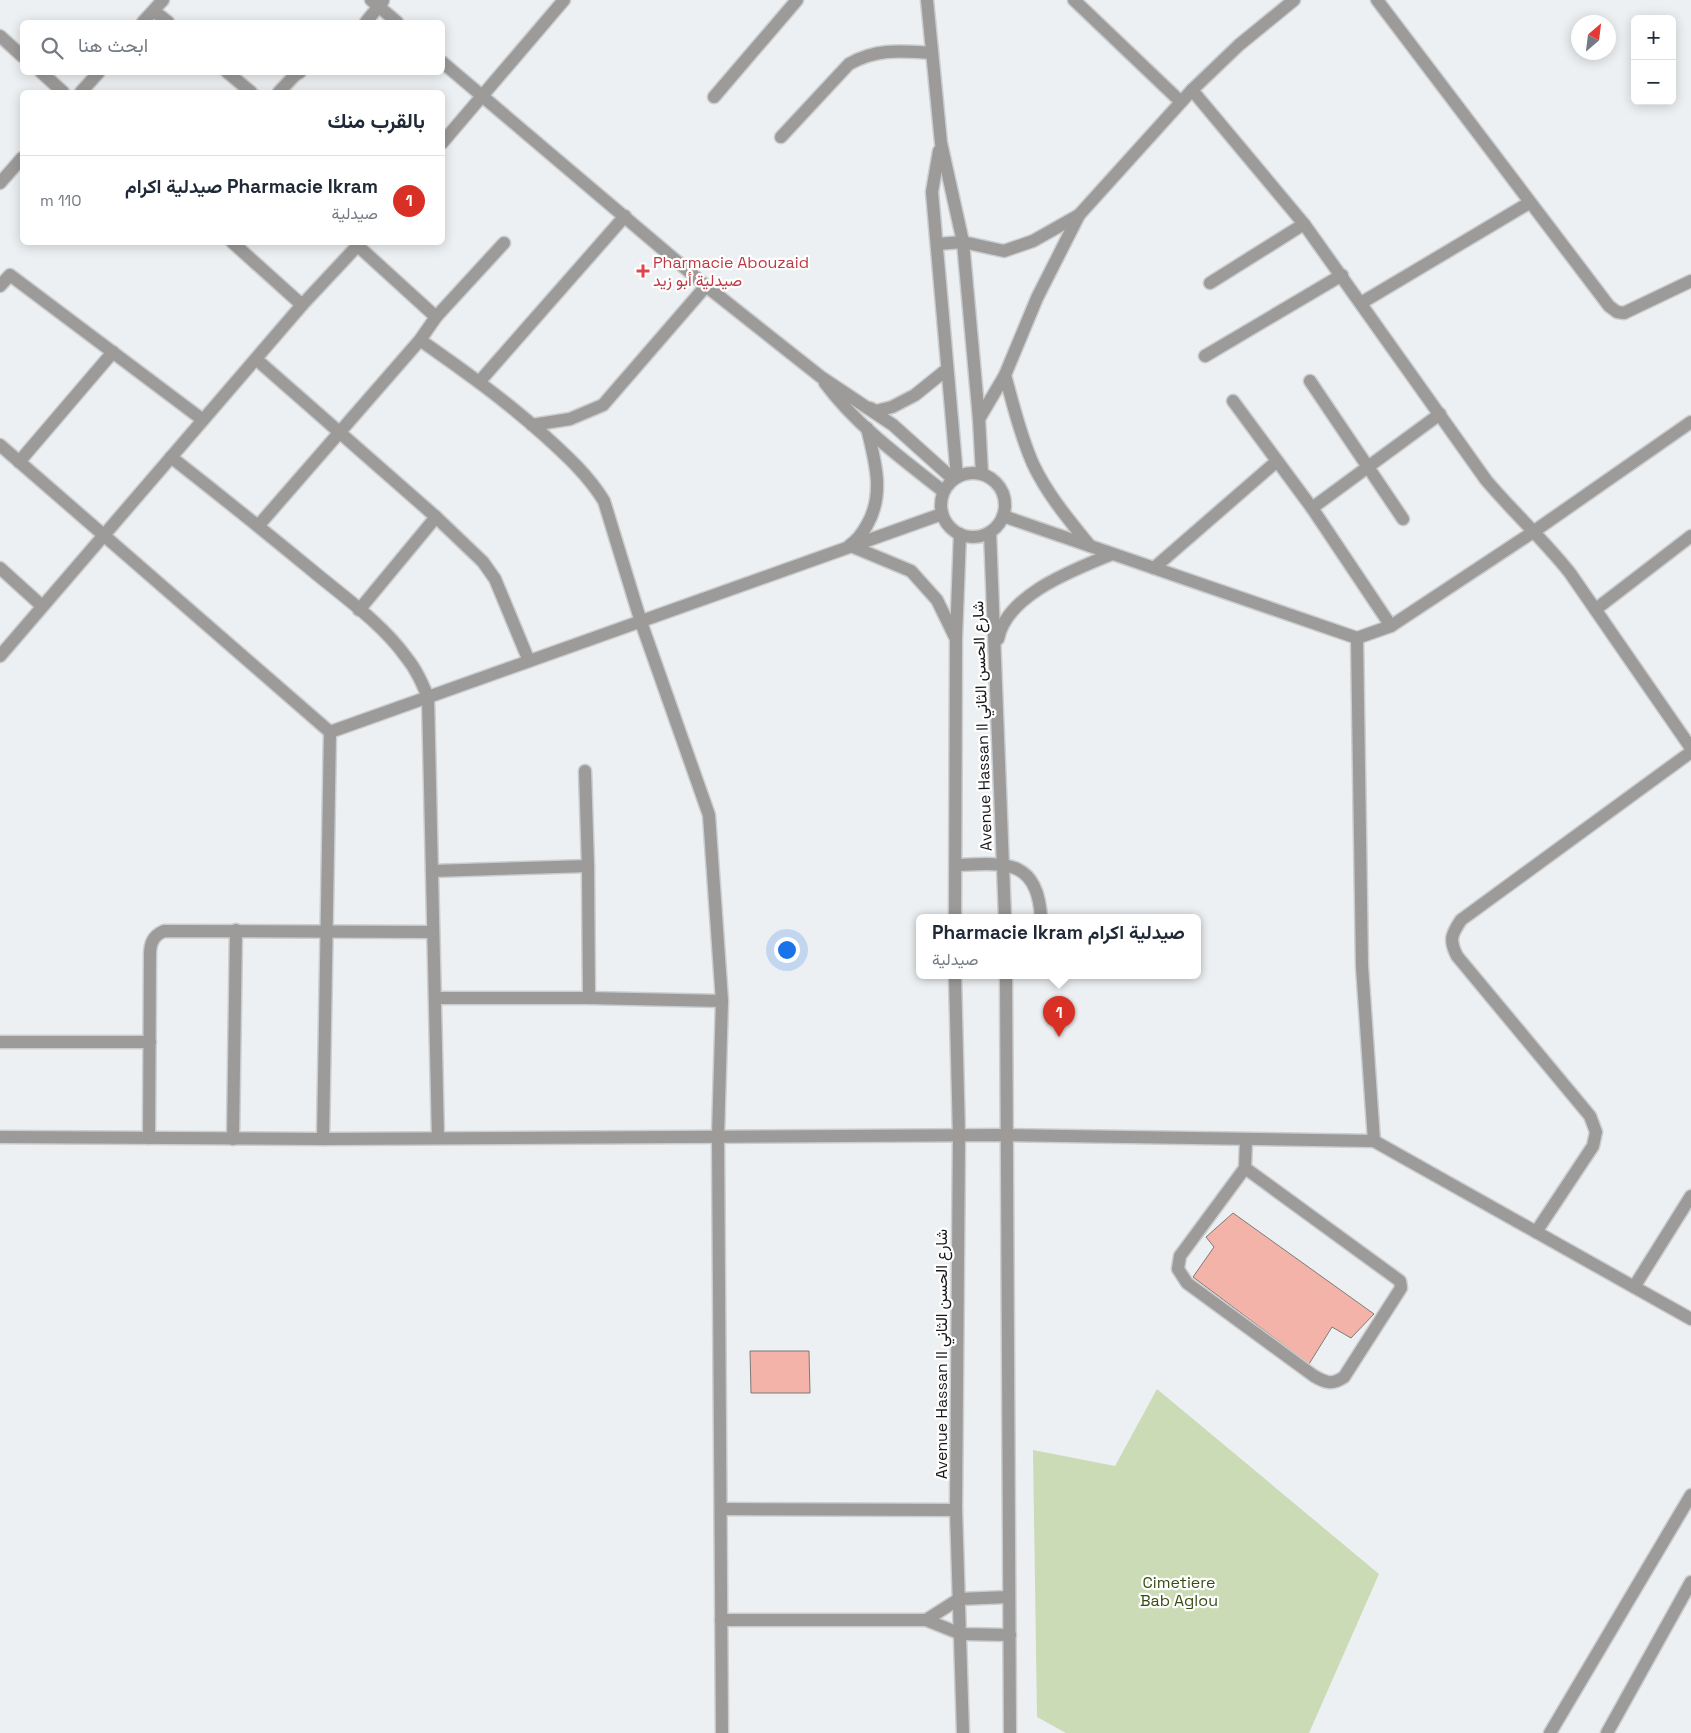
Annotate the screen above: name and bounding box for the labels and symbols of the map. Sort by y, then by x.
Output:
north arrow [1571,15,1616,60]
place label: Pharmacie Abouzaid صيدلية أبو زيد [653,252,809,291]
marker: Pharmacie Abouzaid صيدلية أبو زيد [637,265,649,277]
street label: Avenue Hassan II شارع الحسن الثاني [967,600,1000,851]
your location [774,937,800,963]
pin: 1 [1043,996,1075,1037]
street label: Avenue Hassan II شارع الحسن الثاني [931,1229,955,1479]
park label: Cimetiere Bab Aglou [1140,1572,1218,1611]

